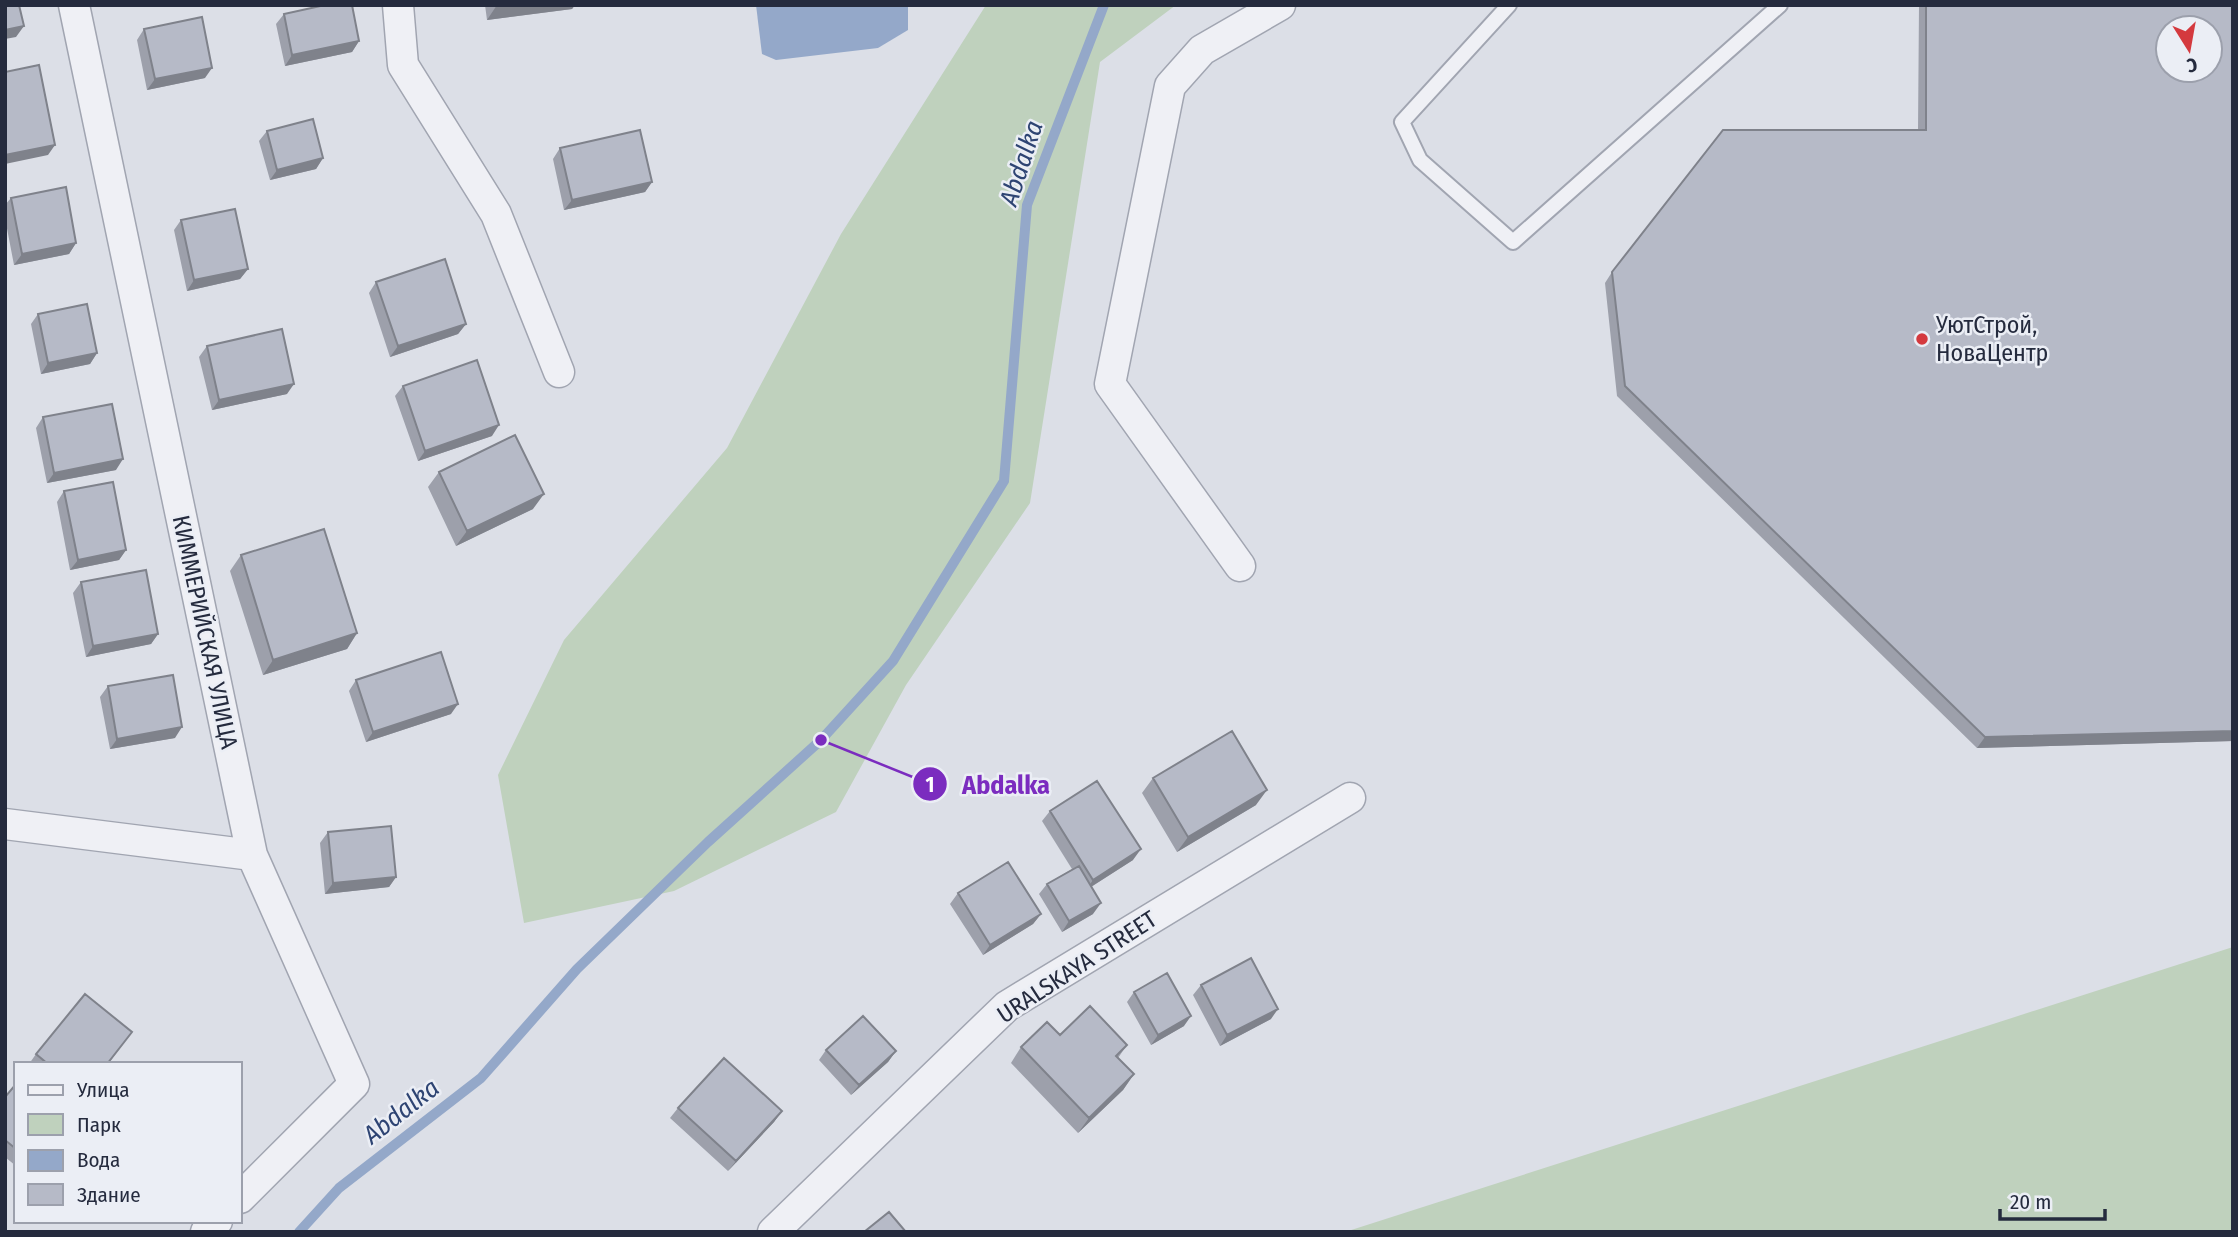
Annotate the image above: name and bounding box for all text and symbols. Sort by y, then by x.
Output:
north arrow [2154,14,2224,84]
text: С [2185,53,2199,77]
water label: Abdalka [993,117,1050,211]
place label: УютСтрой, НоваЦентр [1935,311,2048,367]
marker: УютСтрой, НоваЦентр [1914,331,1930,347]
street label: КИММЕРИЙСКАЯ УЛИЦА [167,513,243,752]
callout: Abdalka [913,761,1064,808]
text: Abdalka [961,770,1050,801]
text: 1 [926,772,934,798]
street label: URALSKAYA STREET [992,905,1162,1029]
legend [14,1062,242,1223]
water label: Abdalka [356,1072,445,1151]
text: Улица [76,1077,130,1103]
text: Парк [77,1112,121,1138]
text: Вода [77,1147,120,1173]
scale bar [2000,1178,2105,1222]
text: Здание [77,1182,141,1208]
text: 20 m [2010,1189,2051,1215]

